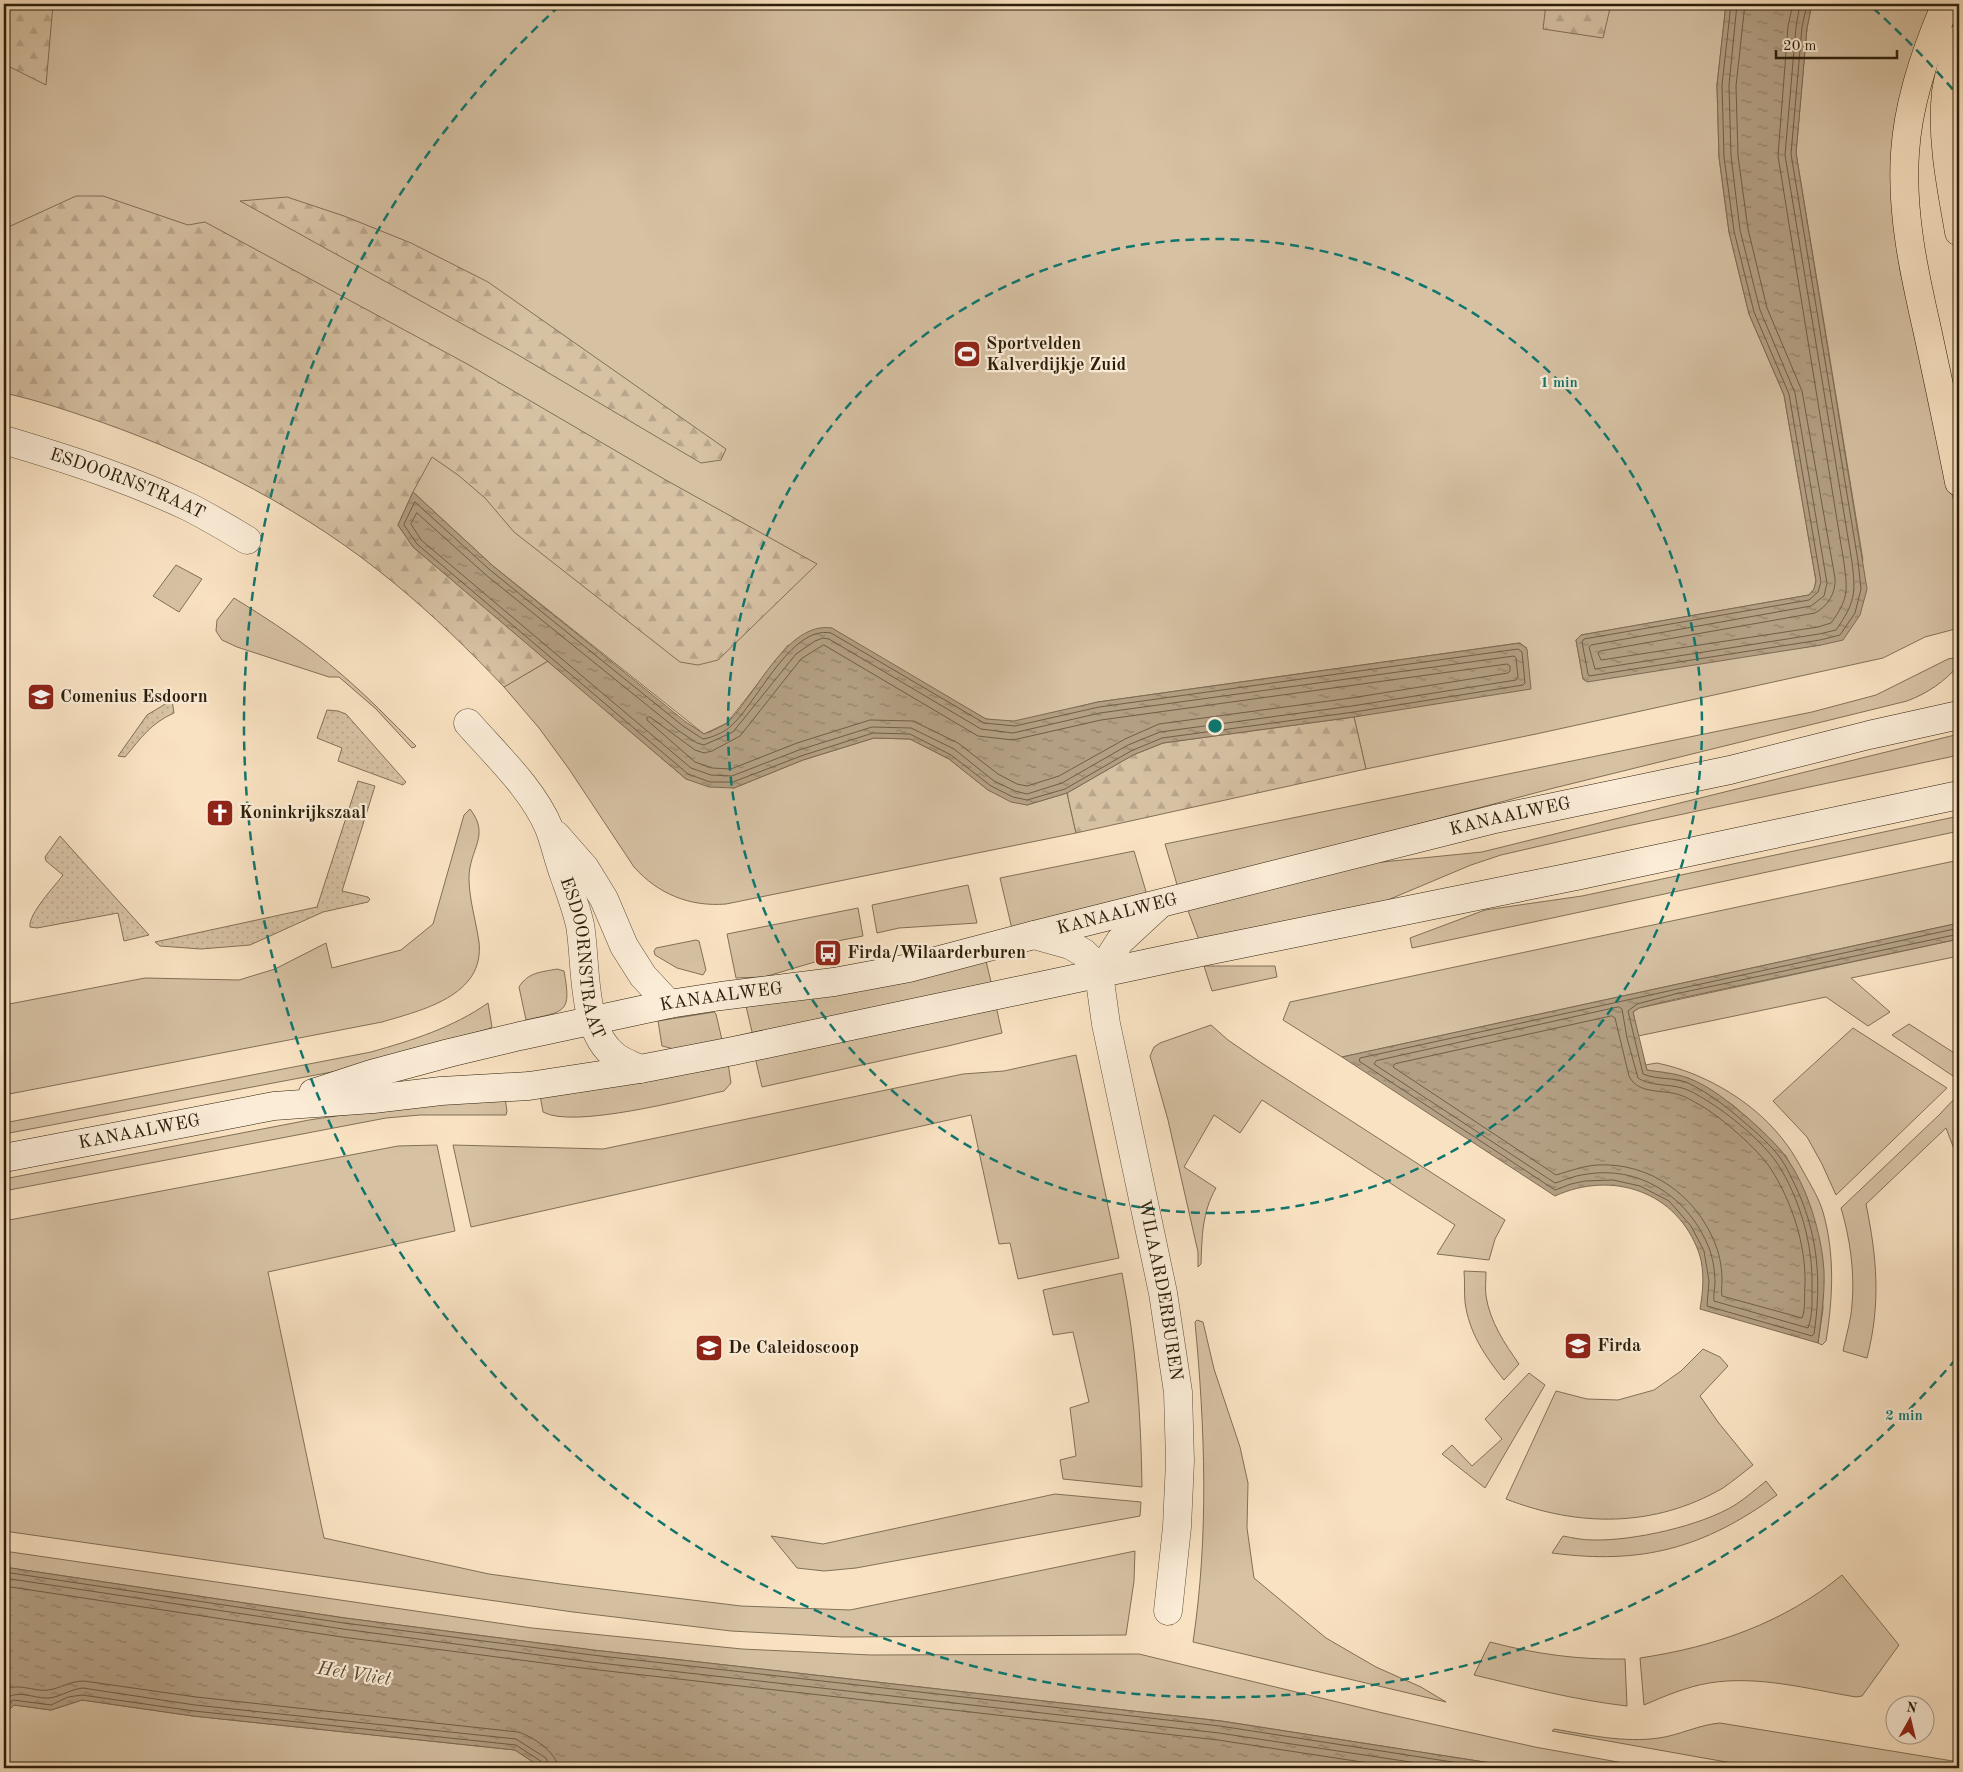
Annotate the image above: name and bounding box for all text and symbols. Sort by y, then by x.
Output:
scale bar [1776,28,1897,60]
text: 20 m [1783,39,1817,54]
place label: Sportvelden Kalverdijkje Zuid [986,335,1126,374]
sports icon: Sportvelden Kalverdijkje Zuid [952,339,982,369]
text: 1 min [1540,376,1578,391]
street label: ESDOORNSTRAAT [47,446,208,523]
school or university icon: Comenius Esdoorn [26,682,56,712]
place label: Comenius Esdoorn [60,688,208,706]
centre of rings [1206,717,1224,735]
street label: KANAALWEG [1448,794,1573,839]
church icon: Koninkrijkszaal [205,798,235,828]
place label: Koninkrijkszaal [239,804,367,822]
street label: ESDOORNSTRAAT [556,875,608,1042]
street label: KANAALWEG [1055,890,1179,938]
bus stop icon: Firda/Wilaarderburen [813,938,843,968]
place label: Firda/Wilaarderburen [847,944,1026,962]
street label: KANAALWEG [658,979,784,1015]
street label: KANAALWEG [77,1111,202,1152]
street label: WILAARDERBUREN [1135,1198,1185,1382]
school or university icon: Firda [1563,1331,1593,1361]
school or university icon: De Caleidoscoop [694,1333,724,1363]
place label: Firda [1597,1337,1641,1355]
place label: De Caleidoscoop [728,1339,859,1357]
text: 2 min [1885,1409,1923,1424]
water label: Het Vliet [315,1660,393,1690]
north arrow [1886,1694,1936,1744]
text: N [1905,1700,1918,1716]

